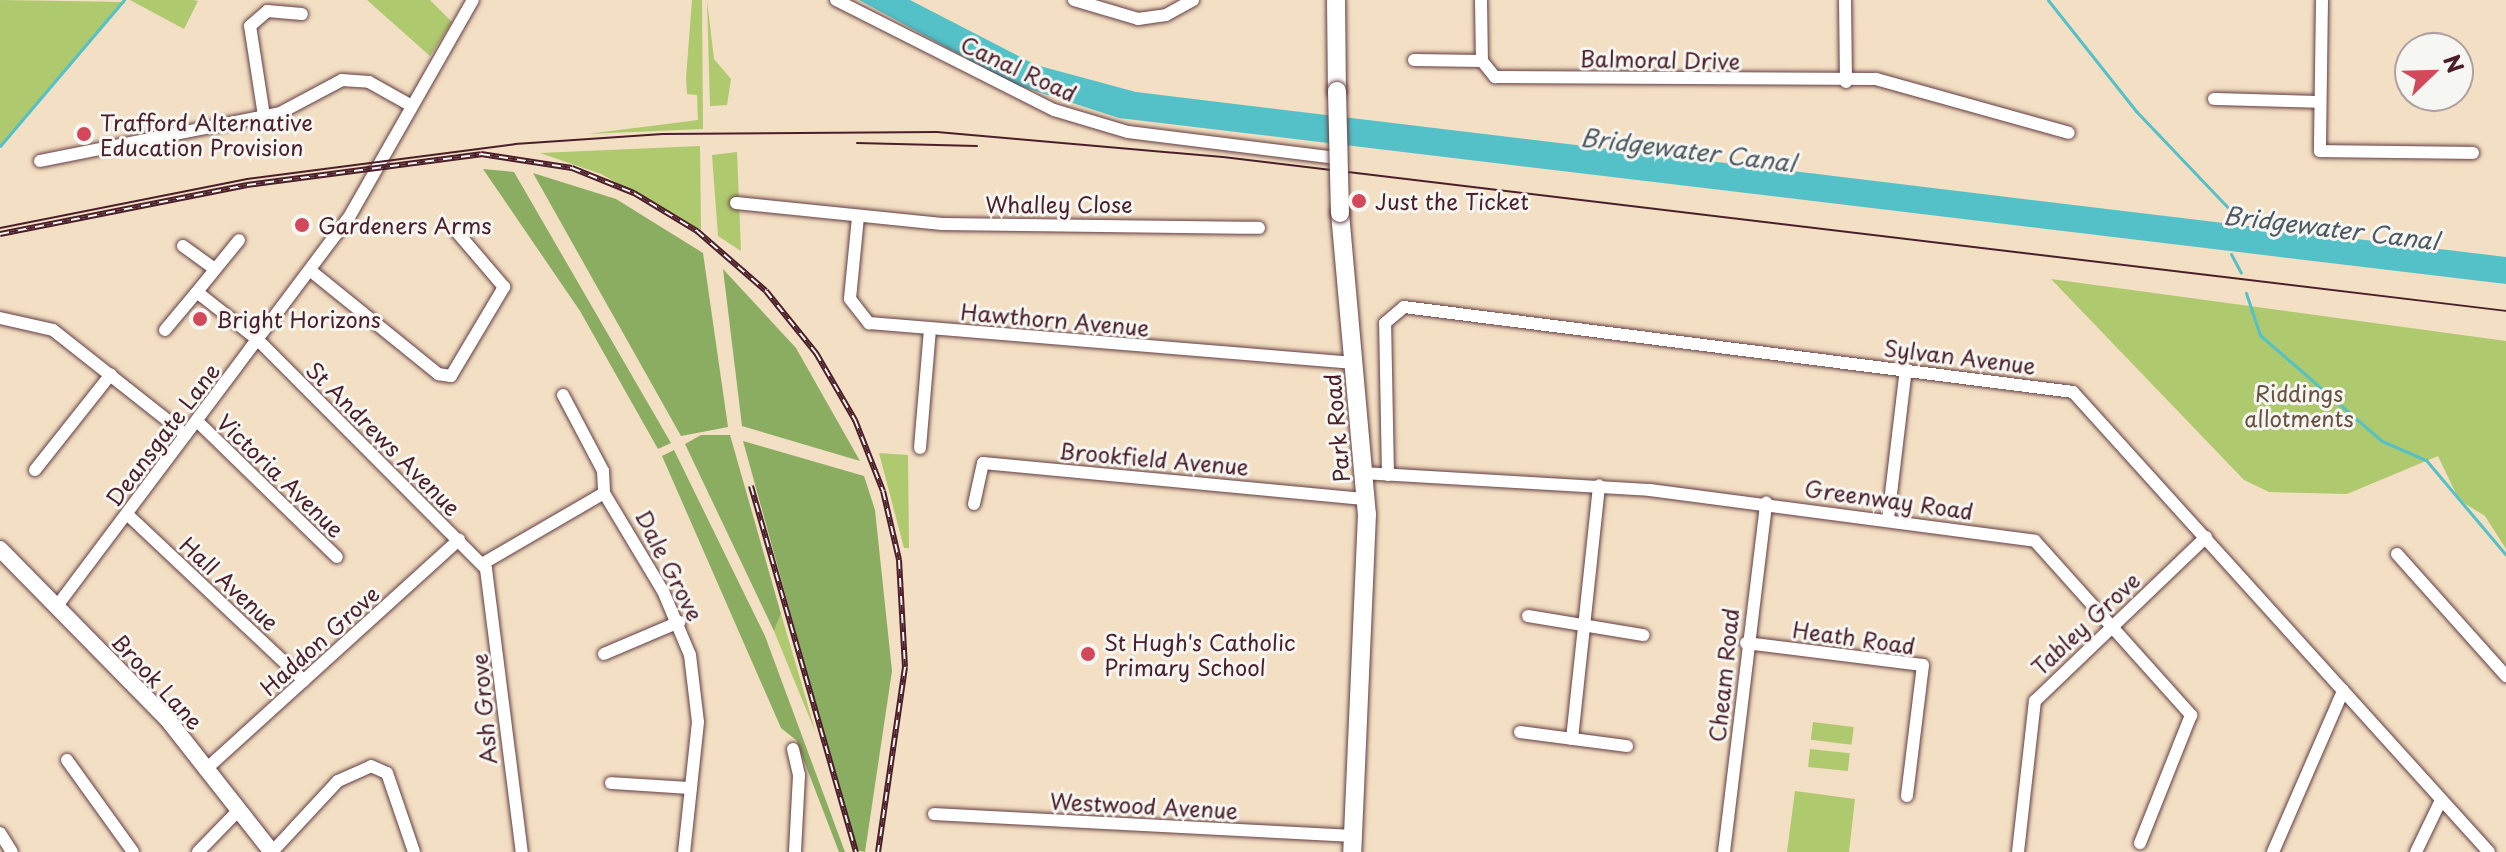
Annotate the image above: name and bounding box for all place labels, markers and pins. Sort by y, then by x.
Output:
place label: Trafford Alternative Education Provision [100,108,315,160]
marker: Trafford Alternative Education Provision [75,125,93,143]
place label: Just the Ticket [1375,188,1532,214]
marker: Just the Ticket [1350,192,1368,210]
place label: Gardeners Arms [318,212,491,238]
marker: Gardeners Arms [293,216,311,234]
place label: Bright Horizons [216,306,381,332]
marker: Bright Horizons [191,310,209,328]
place label: St Hugh's Catholic Primary School [1104,628,1297,680]
marker: St Hugh's Catholic Primary School [1079,645,1097,663]

